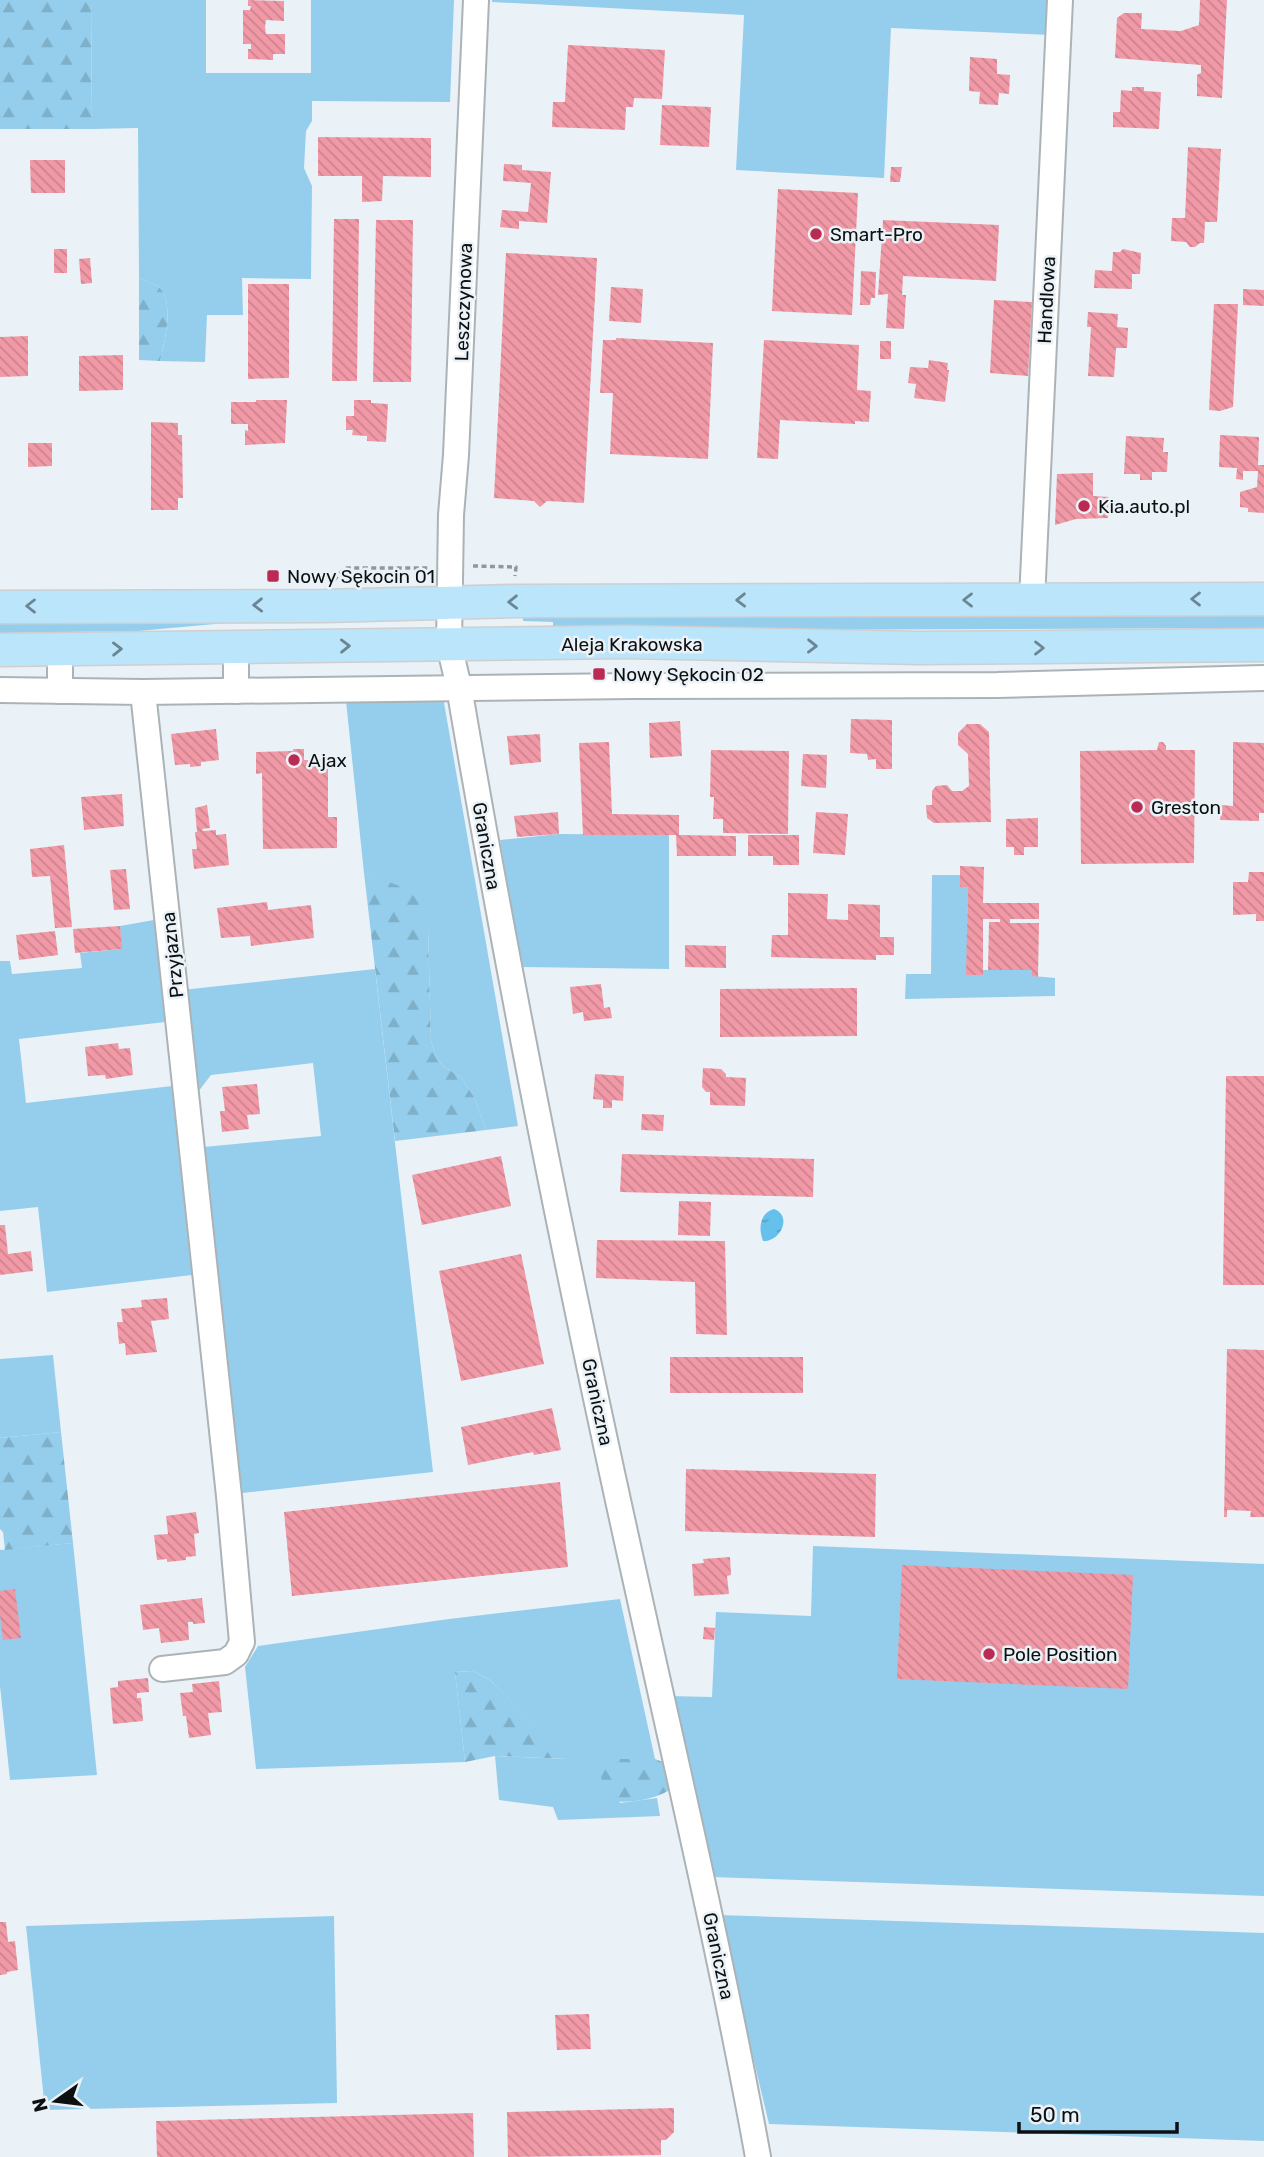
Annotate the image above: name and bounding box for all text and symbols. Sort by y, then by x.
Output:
place label: Smart-Pro [830,223,923,246]
marker: Smart-Pro [808,226,824,242]
street label: Leszczynowa [450,242,477,362]
street label: Handlowa [1033,256,1060,344]
place label: Kia.auto.pl [1098,495,1190,518]
marker: Kia.auto.pl [1076,498,1092,514]
place label: Nowy Sękocin 01 [287,565,435,588]
marker: Nowy Sękocin 01 [265,568,281,584]
one-way arrow [1190,591,1201,607]
one-way arrow [963,592,973,608]
one-way arrow [735,593,746,608]
one-way arrow [508,594,519,609]
one-way arrow [253,597,263,613]
one-way arrow [25,599,36,614]
street label: Aleja Krakowska [561,633,703,656]
one-way arrow [339,638,350,653]
one-way arrow [807,638,817,654]
one-way arrow [1034,640,1045,655]
one-way arrow [112,641,123,657]
place label: Nowy Sękocin 02 [613,663,764,686]
marker: Nowy Sękocin 02 [591,666,607,682]
place label: Ajax [308,749,347,772]
marker: Ajax [286,752,302,768]
place label: Greston [1151,796,1221,819]
marker: Greston [1129,799,1145,815]
street label: Graniczna [467,800,506,892]
street label: Przyjazna [157,911,188,999]
street label: Graniczna [577,1356,618,1448]
place label: Pole Position [1003,1643,1118,1666]
marker: Pole Position [981,1646,997,1662]
street label: Graniczna [698,1910,739,2002]
north arrow [21,2066,91,2136]
scale bar [1019,2090,1176,2134]
text: N [27,2096,53,2114]
text: 50 m [1030,2102,1080,2127]

